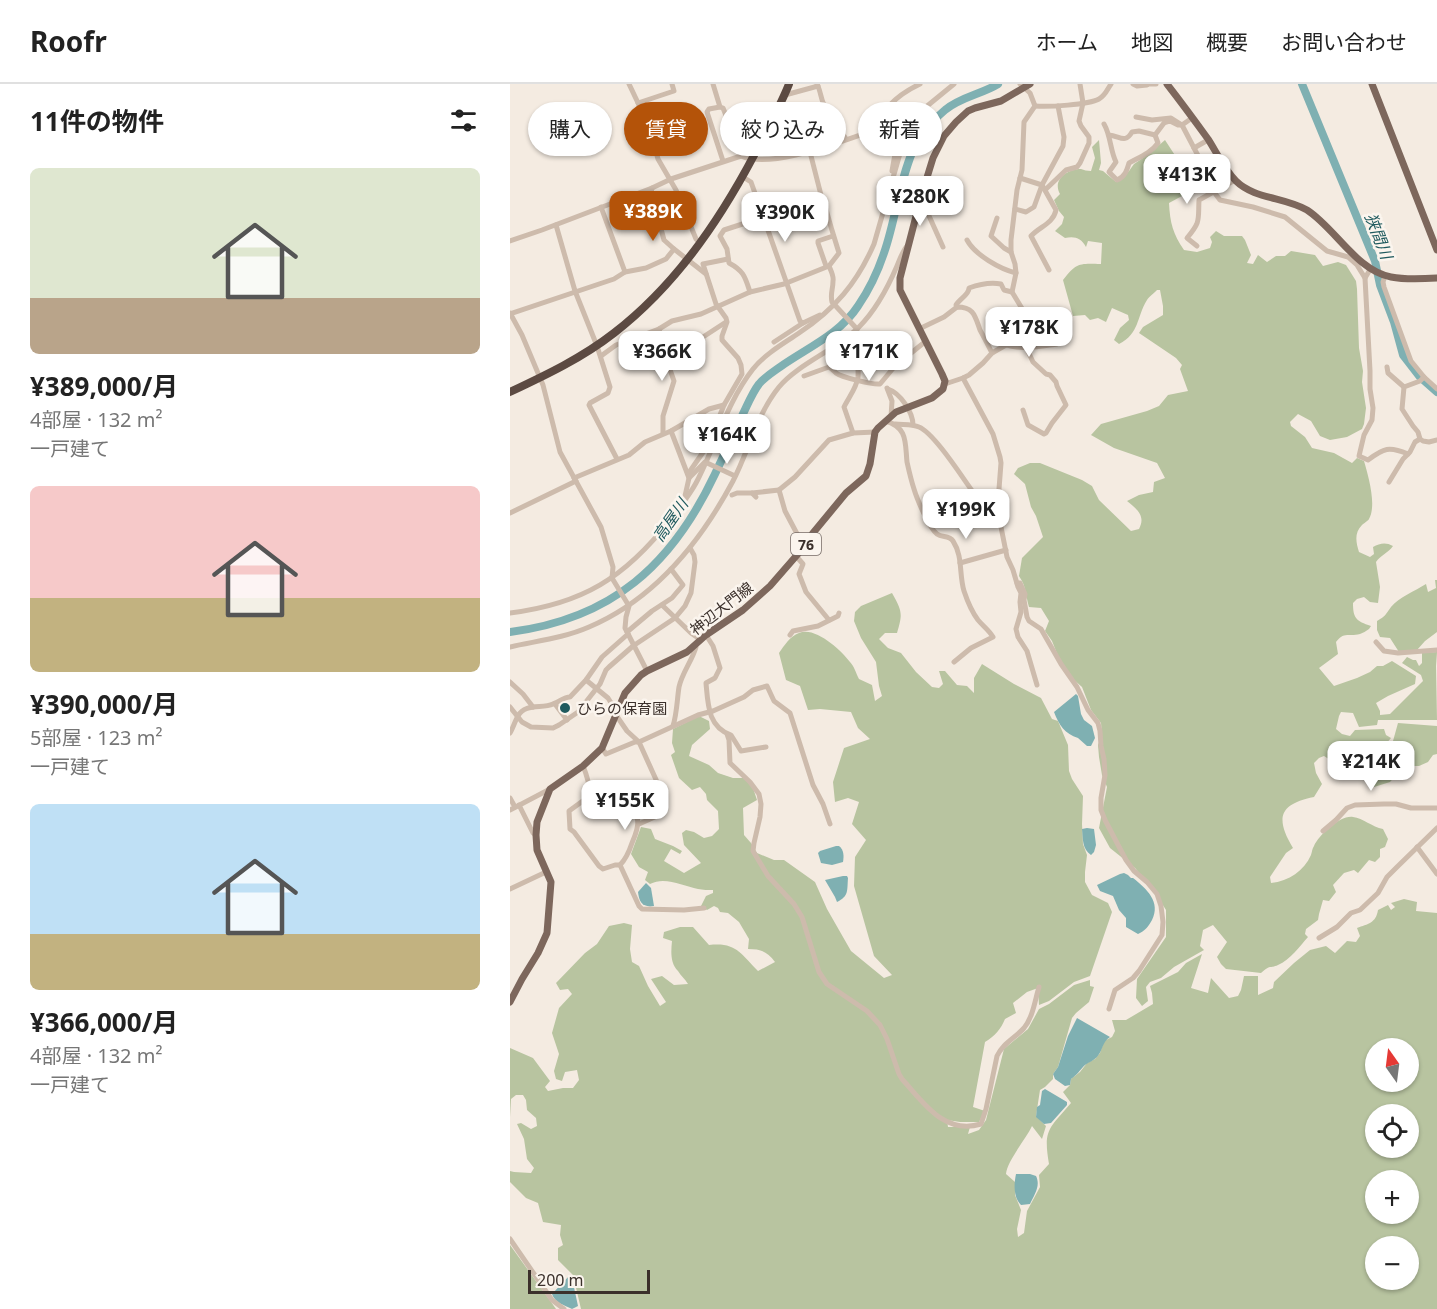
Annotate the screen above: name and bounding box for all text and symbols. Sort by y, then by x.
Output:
text: Roofr [30,22,107,60]
text: ホーム [1036,28,1098,56]
text: 地図 [1131,28,1173,56]
text: 概要 [1206,28,1248,56]
text: お問い合わせ [1281,28,1407,56]
chip: 購入 [528,102,612,156]
chip: 賃貸 [624,102,708,156]
chip: 絞り込み [720,102,846,156]
chip: 新着 [858,102,942,156]
text: 11件の物件 [30,103,164,139]
icon: filters [447,104,480,137]
pin: ¥413K [1145,154,1229,205]
text: ¥413K [1157,160,1217,187]
pin: ¥280K [878,176,962,227]
text: ¥280K [890,182,950,209]
pin: ¥389K [611,191,695,242]
pin: ¥390K [743,192,827,243]
text: ¥389K [623,197,683,224]
text: ¥390K [755,198,815,225]
icon: home [201,207,309,315]
water label: 狭間川 [1360,210,1399,264]
pin: ¥178K [987,307,1071,358]
text: ¥178K [999,313,1059,340]
pin: ¥366K [620,331,704,382]
pin: ¥171K [827,331,911,382]
text: ¥366K [632,337,692,364]
text: ¥171K [839,337,899,364]
text: ¥389,000/月 [30,368,178,404]
text: 4部屋 · 132 m² [30,406,162,433]
pin: ¥164K [685,414,769,465]
text: ¥164K [697,420,757,447]
text: 一戸建て [30,435,110,462]
pin: ¥199K [924,489,1008,540]
water label: 高屋川 [647,492,694,546]
text: ¥199K [936,495,996,522]
icon: home [201,525,309,633]
road number: 76 [791,533,821,555]
street label: 神辺大門線 [685,577,757,639]
text: ¥390,000/月 [30,686,178,722]
place label: ひらの保育園 [577,698,667,718]
marker: ひらの保育園 [558,701,572,715]
text: 5部屋 · 123 m² [30,724,162,751]
pin: ¥214K [1329,741,1413,792]
text: ¥214K [1341,747,1401,774]
text: 一戸建て [30,753,110,780]
pin: ¥155K [583,780,667,831]
text: ¥155K [595,786,655,813]
icon: home [201,843,309,951]
text: ¥366,000/月 [30,1004,178,1040]
north arrow [1365,1038,1419,1092]
map controls [1365,1038,1419,1290]
text: 4部屋 · 132 m² [30,1042,162,1069]
text: 一戸建て [30,1071,110,1098]
button: locate [1365,1104,1419,1158]
button: + [1365,1170,1419,1224]
button: − [1365,1236,1419,1290]
scale bar [528,1267,650,1294]
text: 200 m [537,1269,584,1291]

